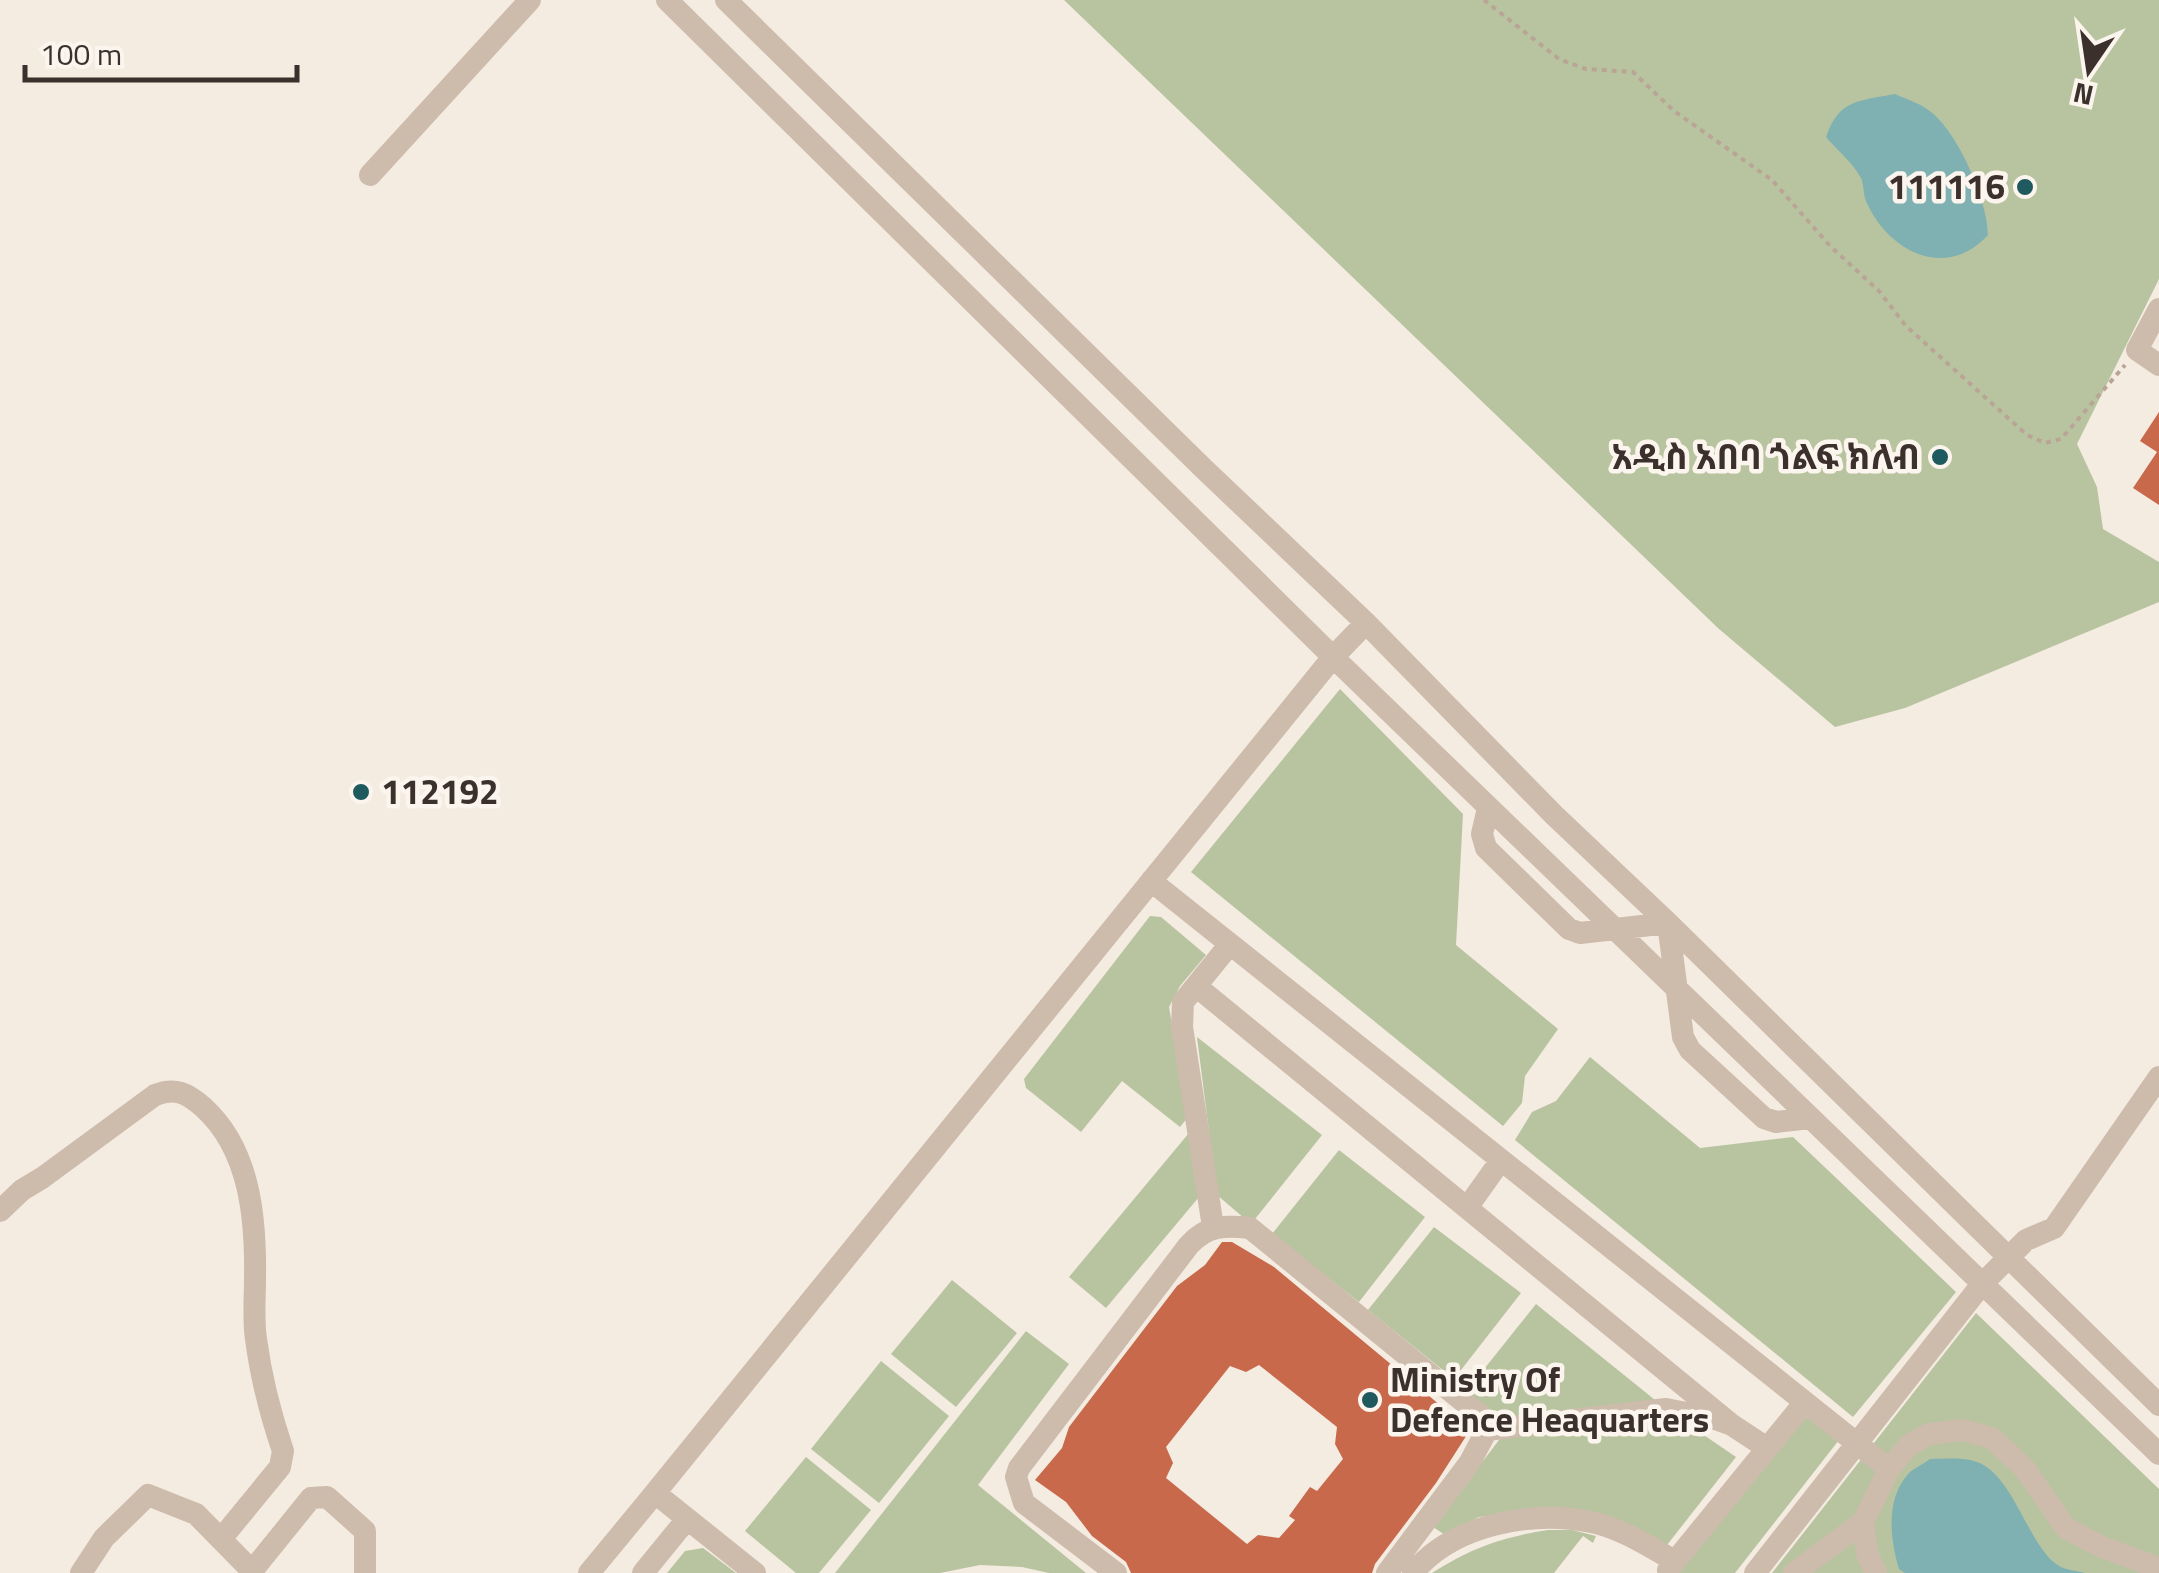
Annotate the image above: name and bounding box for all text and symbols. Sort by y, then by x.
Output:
scale bar [25,20,298,82]
north arrow [2039,20,2139,120]
text: 100 m [40,31,122,77]
text: N [2069,72,2098,118]
place label: 111116 [1887,159,2005,213]
marker: 111116 [2014,176,2036,198]
place label: አዲስ አበባ ጎልፍ ክለብ [1612,429,1920,483]
marker: አዲስ አበባ ጎልፍ ክለብ [1929,446,1951,468]
place label: 112192 [381,764,499,818]
marker: 112192 [350,781,372,803]
place label: Ministry Of Defence Heaquarters [1390,1352,1709,1446]
marker: Ministry Of Defence Heaquarters [1359,1389,1381,1411]

